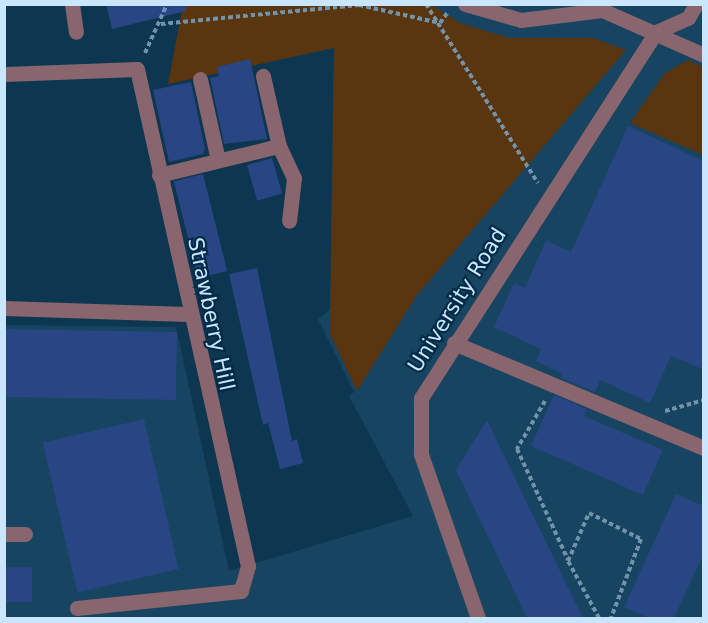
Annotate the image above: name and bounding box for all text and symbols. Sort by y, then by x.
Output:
street label: University Road [403,223,511,377]
street label: Strawberry Hill [182,235,240,393]

